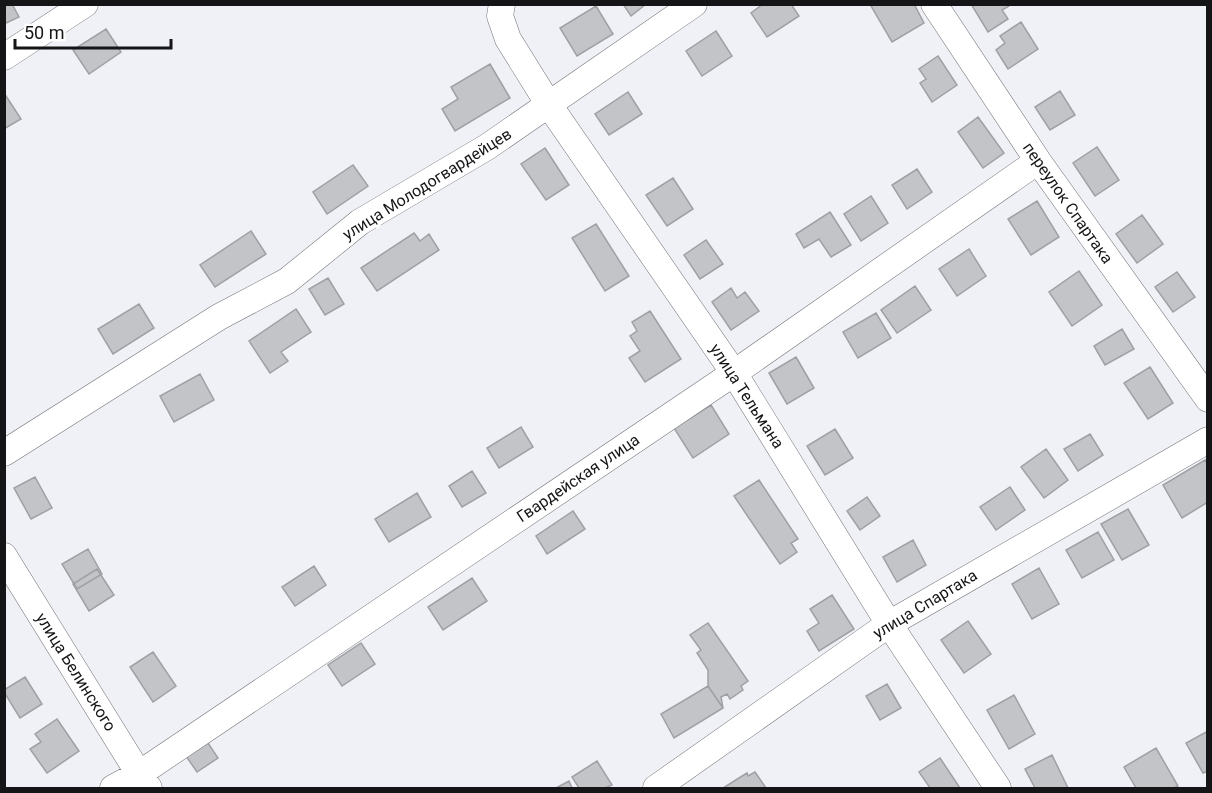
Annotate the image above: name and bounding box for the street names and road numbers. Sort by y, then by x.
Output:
street label: улица Молодогвардейцев [339,124,515,244]
street label: переулок Спартака [1019,139,1117,267]
street label: улица Тельмана [706,340,788,452]
street label: Гвардейская улица [513,430,643,526]
street label: улица Спартака [869,565,981,643]
street label: улица Белинского [32,609,120,735]

